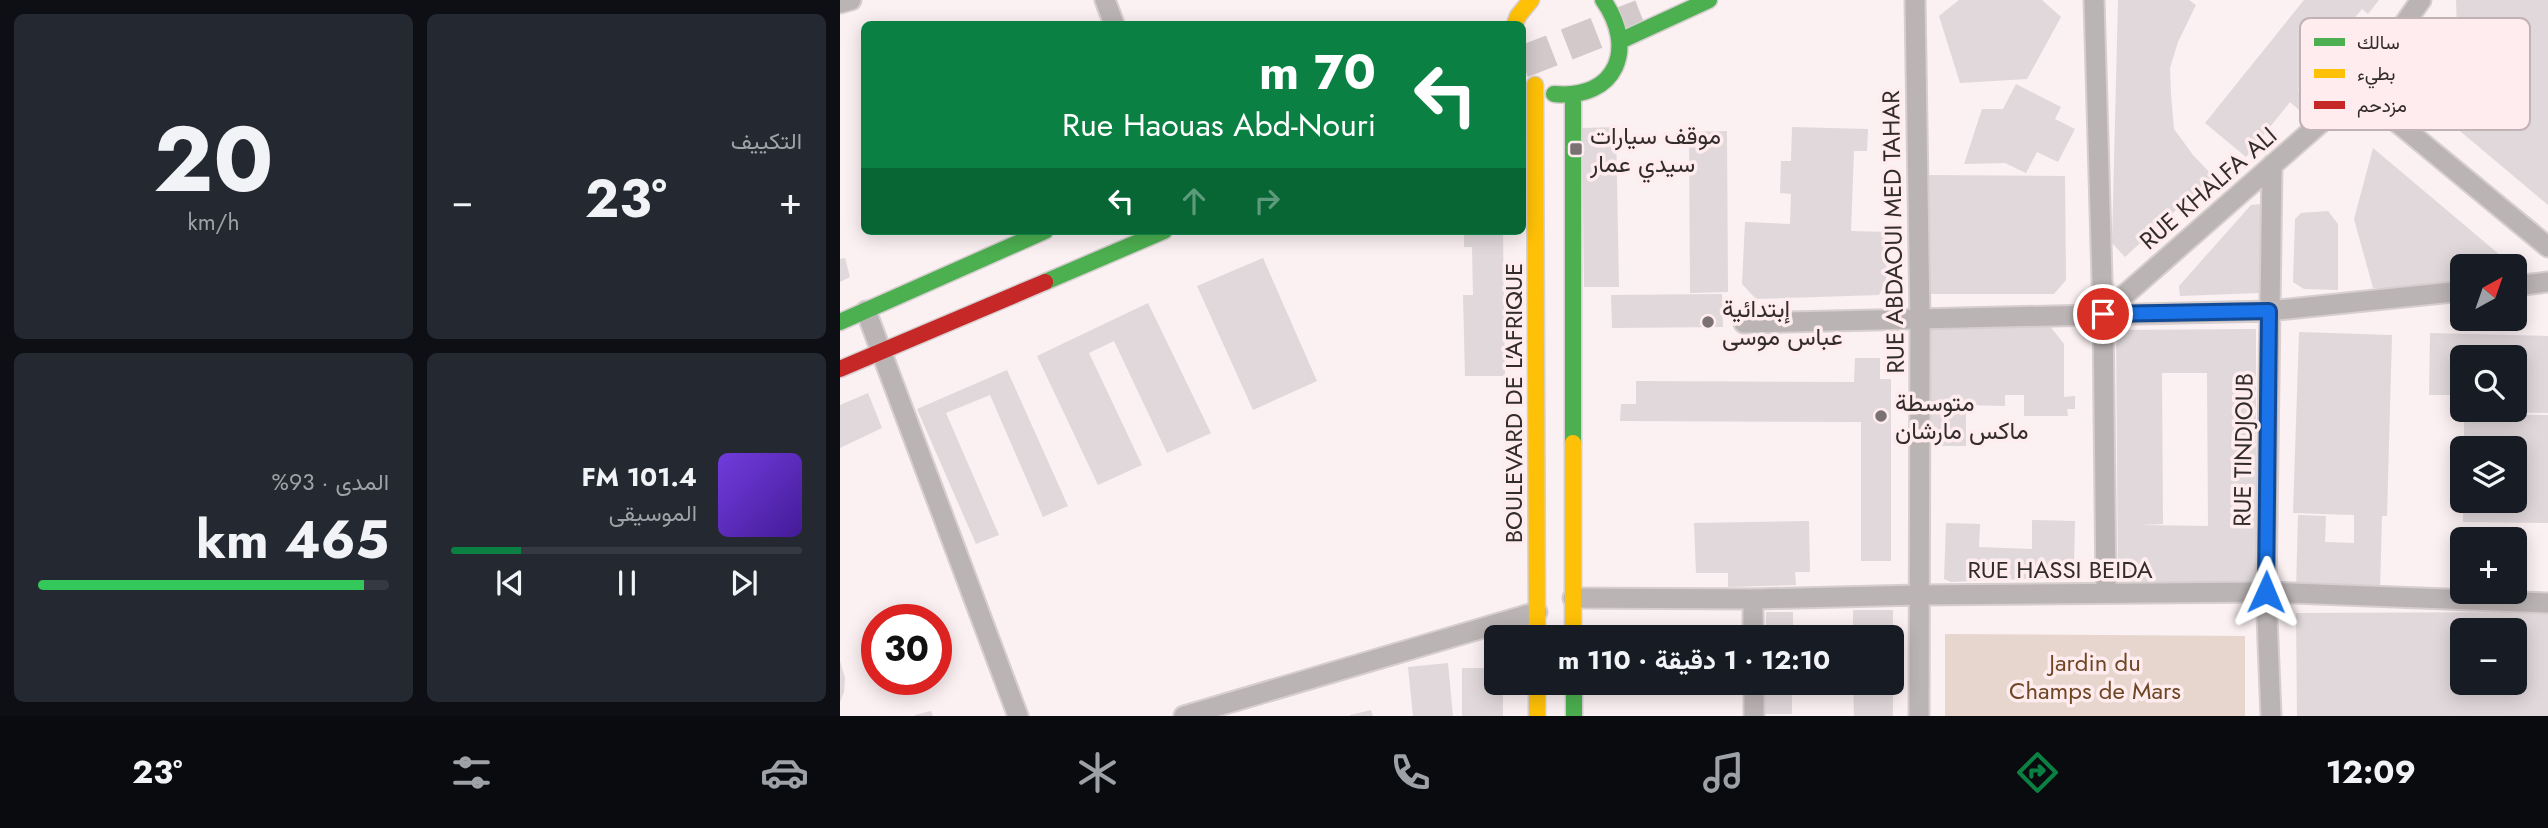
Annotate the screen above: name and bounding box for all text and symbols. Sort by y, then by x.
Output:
legend [2300,18,2530,130]
text: سالك [2357,29,2400,56]
text: 70 m [1259,37,1376,107]
icon: left [1400,49,1491,140]
text: بطيء [2357,60,2395,89]
street label: RUE ABDAOUI MED TAHAR [1873,90,1913,374]
text: مزدحم [2357,92,2407,119]
text: 20 [154,94,273,225]
text: Rue Haouas Abd-Nouri [1062,102,1376,148]
place label: موقف سيارات سيدي عمار [1589,118,1721,183]
street label: RUE KHALFA ALI [2132,118,2284,258]
text: التكييف [731,124,802,158]
marker: موقف سيارات سيدي عمار [1568,141,1584,157]
text: 23° [585,161,667,237]
text: − [451,173,473,228]
text: + [779,173,802,228]
icon: left [1102,182,1140,220]
icon: ahead [1175,182,1213,220]
icon: right [1248,182,1286,220]
text: km/h [188,205,240,239]
north arrow [2450,254,2527,331]
map controls [2450,254,2527,695]
street label: BOULEVARD DE L'AFRIQUE [1496,263,1531,543]
pin [2073,284,2133,344]
place label: إبتدائية عباس موسى [1722,291,1843,354]
icon: arrive [2084,295,2122,333]
marker: إبتدائية عباس موسى [1700,314,1716,330]
button: search [2450,345,2527,422]
street label: RUE TINDJOUB [2224,373,2262,527]
place label: متوسطة ماكس مارشان [1895,385,2028,448]
marker: متوسطة ماكس مارشان [1873,408,1889,424]
button: layers [2450,436,2527,513]
text: 101.4 FM [581,458,697,496]
text: المدى · 93% [272,465,389,499]
text: الموسيقى [609,496,697,530]
text: 465 km [196,502,389,578]
button: + [2450,527,2527,604]
street label: RUE HASSI BEIDA [1967,552,2153,587]
position arrow [2229,555,2303,629]
icon: previous [491,564,529,602]
icon: pause [608,564,646,602]
icon: next [725,564,763,602]
speed limit sign: 30 [861,604,952,695]
button: − [2450,618,2527,695]
text: 12:10 · 1 دقيقة · 110 m [1558,641,1830,679]
park label: Jardin du Champs de Mars [2009,645,2181,708]
icon: filters [447,748,496,797]
icon: car [760,748,809,797]
icon: climate [1073,748,1122,797]
icon: phone [1386,748,1435,797]
icon: music [1699,748,1748,797]
icon: directions [2013,748,2062,797]
text: 23° [132,749,183,795]
text: 12:09 [2326,749,2416,795]

